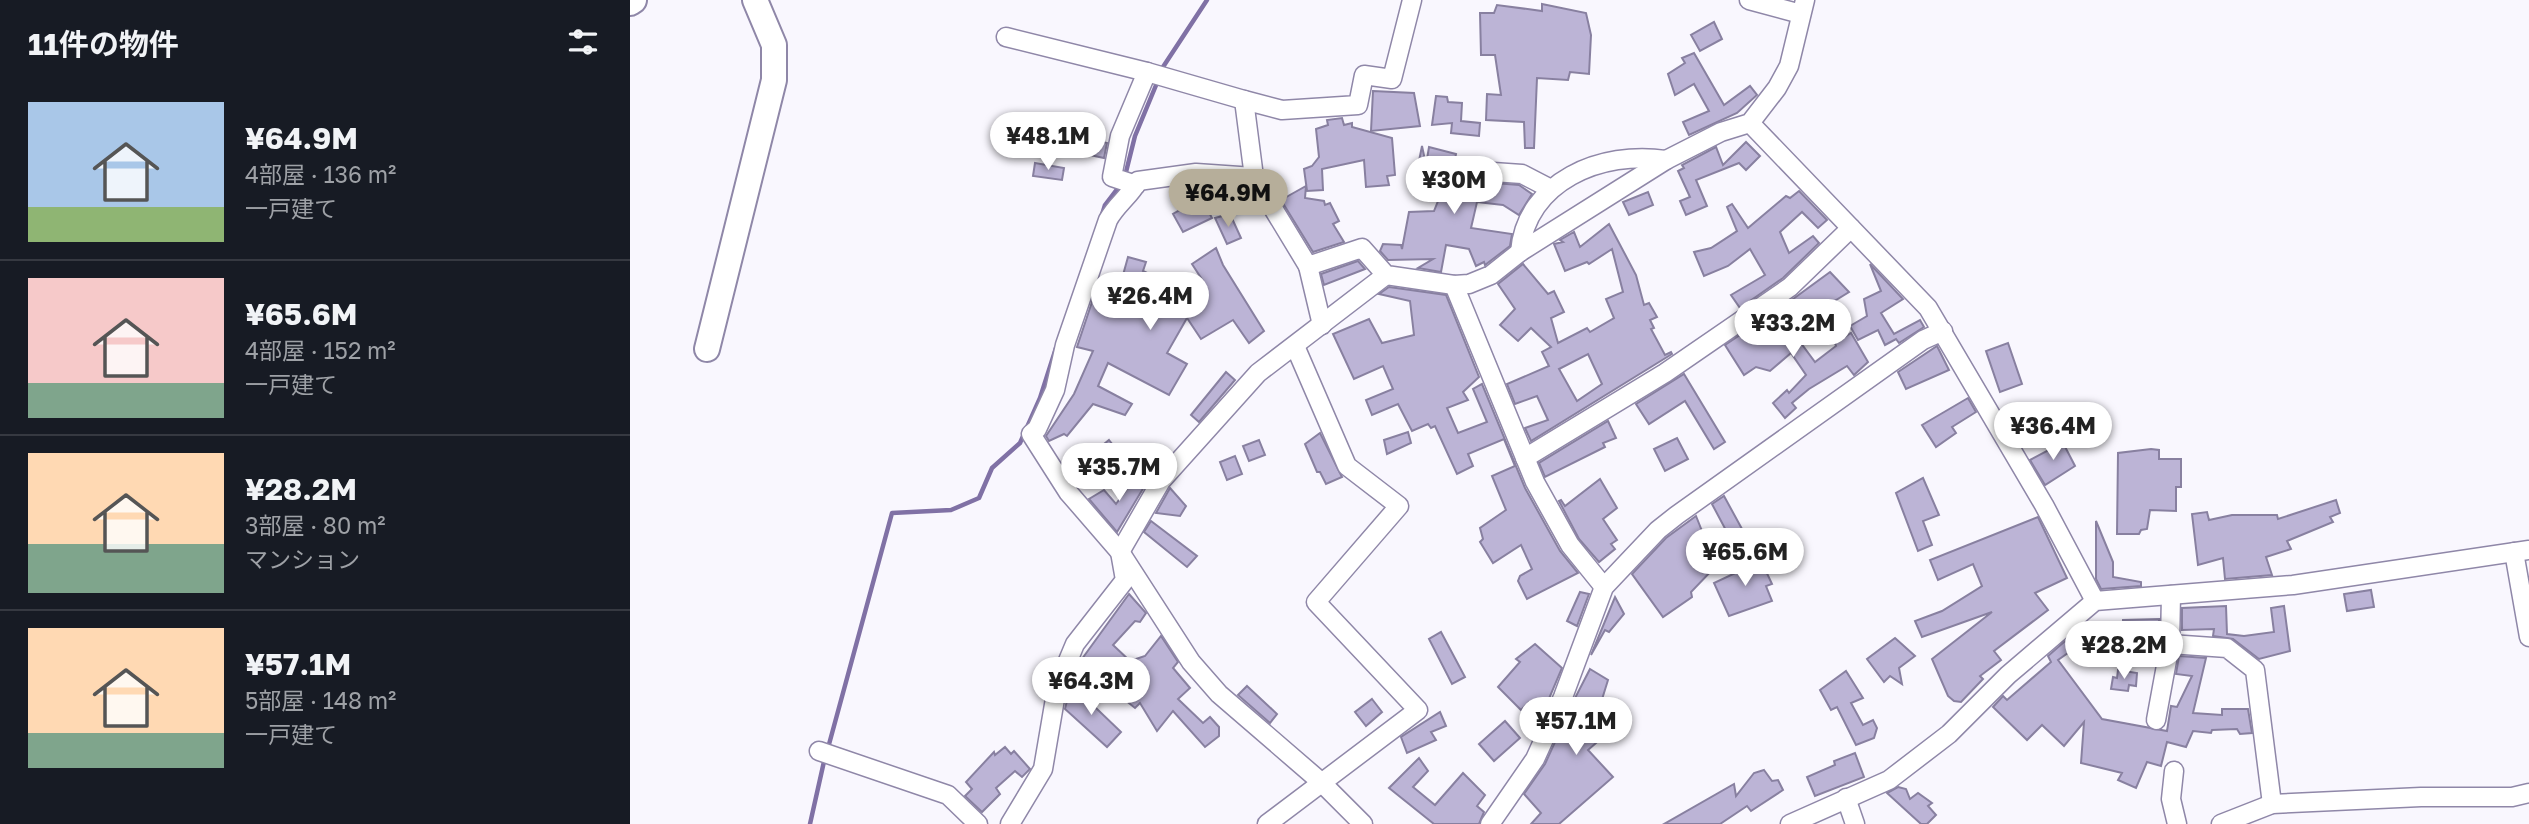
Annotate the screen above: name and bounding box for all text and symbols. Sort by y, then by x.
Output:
icon: filters [564,23,602,61]
text: 11件の物件 [28,26,179,62]
pin: ¥48.1M [991,113,1105,172]
text: ¥64.9M [245,120,358,156]
text: ¥48.1M [1006,121,1090,149]
icon: home [84,130,168,214]
pin: ¥30M [1413,156,1495,216]
text: 4部屋 · 136 m² [245,160,396,188]
text: ¥30M [1422,165,1486,193]
pin: ¥64.9M [1171,170,1285,229]
text: ¥64.9M [1185,178,1271,206]
text: 一戸建て [245,194,337,222]
pin: ¥26.4M [1093,272,1207,332]
text: ¥26.4M [1107,281,1193,309]
text: ¥65.6M [245,296,358,332]
pin: ¥33.2M [1736,300,1850,359]
icon: home [84,306,168,390]
text: ¥33.2M [1750,308,1836,336]
text: 4部屋 · 152 m² [245,336,396,364]
text: 一戸建て [245,370,337,398]
pin: ¥36.4M [1996,402,2110,462]
text: ¥36.4M [2010,411,2096,439]
pin: ¥35.7M [1062,444,1176,503]
text: ¥35.7M [1077,452,1161,480]
text: ¥28.2M [245,471,357,507]
icon: home [84,481,168,565]
text: 3部屋 · 80 m² [245,511,386,539]
pin: ¥65.6M [1688,528,1802,588]
text: ¥65.6M [1702,537,1788,565]
text: マンション [245,545,360,573]
pin: ¥28.2M [2067,622,2181,681]
text: ¥28.2M [2081,630,2167,658]
text: ¥57.1M [245,646,351,682]
icon: home [84,656,168,740]
pin: ¥64.3M [1034,658,1148,717]
text: ¥64.3M [1048,666,1134,694]
text: 5部屋 · 148 m² [245,686,396,714]
pin: ¥57.1M [1519,698,1633,757]
text: ¥57.1M [1535,706,1617,734]
text: 一戸建て [245,720,337,748]

